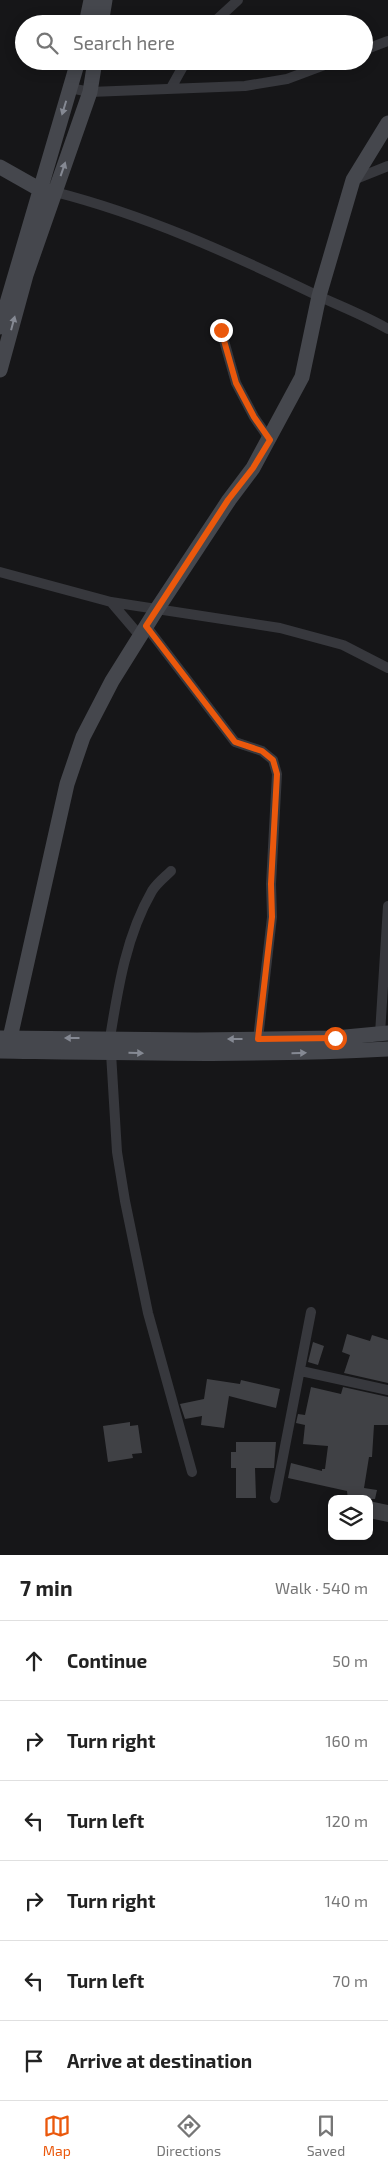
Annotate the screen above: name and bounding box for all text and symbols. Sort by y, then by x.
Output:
search box [15,15,373,70]
icon: search [33,29,61,57]
text: Search here [73,31,175,54]
one-way arrow [60,101,68,116]
one-way arrow [60,161,67,176]
one-way arrow [9,316,17,331]
route end [210,319,233,342]
route start [324,1027,347,1050]
one-way arrow [64,1034,80,1042]
one-way arrow [226,1035,242,1043]
one-way arrow [128,1049,144,1057]
one-way arrow [291,1049,307,1057]
map controls [328,1495,373,1540]
button: layers [328,1495,373,1540]
text: 7 min [20,1575,73,1600]
text: Walk · 540 m [275,1578,368,1597]
icon: ahead [20,1647,48,1675]
text: Continue [67,1649,147,1672]
text: 50 m [332,1651,368,1670]
icon: right [20,1727,48,1755]
text: Turn right [67,1729,155,1752]
text: 160 m [325,1731,368,1750]
icon: left [20,1807,48,1835]
text: Turn left [67,1809,144,1832]
text: 120 m [325,1811,368,1830]
icon: right [20,1887,48,1915]
text: Turn right [67,1889,155,1912]
text: 140 m [325,1891,368,1910]
icon: left [20,1967,48,1995]
text: Turn left [67,1969,144,1992]
text: 70 m [333,1971,368,1990]
icon: arrive [20,2047,48,2075]
text: Arrive at destination [67,2049,252,2072]
tab: Map [43,2112,71,2159]
tab: Directions [157,2112,221,2159]
tab: Saved [307,2112,345,2159]

